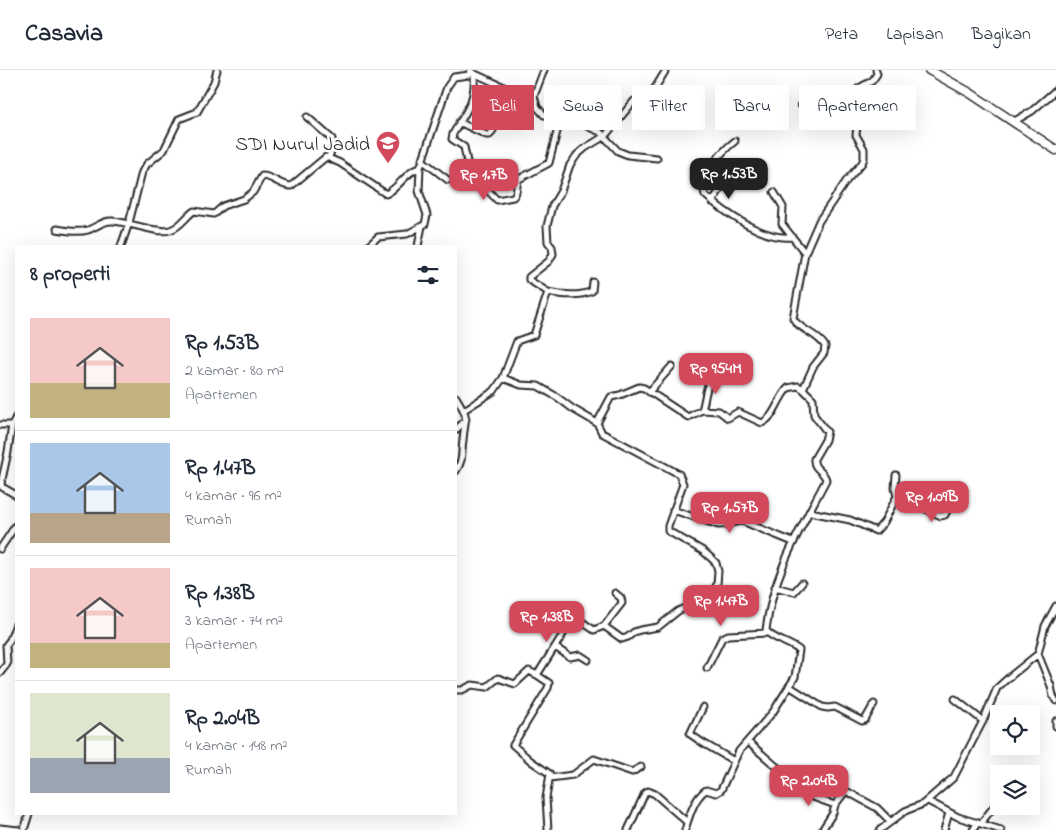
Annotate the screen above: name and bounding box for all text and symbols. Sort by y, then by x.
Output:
text: Casavia [25,17,103,52]
text: Peta [825,22,858,48]
text: Lapisan [886,22,943,48]
text: Bagikan [971,22,1031,48]
chip: Beli [472,85,534,130]
chip: Sewa [544,85,622,130]
chip: Filter [632,85,705,130]
chip: Baru [715,85,789,130]
chip: Apartemen [799,85,916,130]
school or university icon: SDI Nurul Jadid [375,130,401,164]
place label: SDI Nurul Jadid [235,131,370,160]
pin: Rp 1.7B [438,158,530,201]
pin: Rp 1.53B [677,158,781,200]
text: Rp 1.53B [701,162,757,186]
text: Rp 1.7B [460,163,508,187]
text: 8 properti [30,260,110,290]
icon: filters [414,261,442,289]
text: Rp 1.53B [185,329,259,359]
icon: home [70,338,130,398]
pin: Rp 954M [670,352,762,395]
text: Rp 954M [690,357,742,381]
text: 2 kamar · 80 m² [185,359,284,383]
text: Apartemen [185,383,257,407]
text: Rp 1.47B [185,454,256,484]
icon: home [70,463,130,523]
pin: Rp 1.09B [880,480,984,523]
text: 4 kamar · 96 m² [185,484,282,508]
text: Rp 1.09B [906,485,958,509]
pin: Rp 1.57B [678,492,782,534]
text: Rp 1.57B [702,496,758,520]
text: Rumah [185,508,232,532]
text: Rp 1.38B [185,579,255,609]
pin: Rp 1.47B [669,584,773,627]
icon: home [70,588,130,648]
text: Rp 1.47B [694,589,748,613]
pin: Rp 1.38B [495,600,599,643]
text: Rp 1.38B [520,605,574,629]
text: 3 kamar · 74 m² [185,609,283,633]
text: Apartemen [185,633,257,657]
text: Rp 2.04B [185,704,260,734]
map controls [990,705,1040,815]
button: locate [990,705,1040,755]
icon: home [70,713,130,773]
text: 4 kamar · 148 m² [185,734,288,758]
text: Rumah [185,758,232,782]
pin: Rp 2.04B [757,764,861,807]
button: layers [990,765,1040,815]
text: Rp 2.04B [780,769,838,793]

